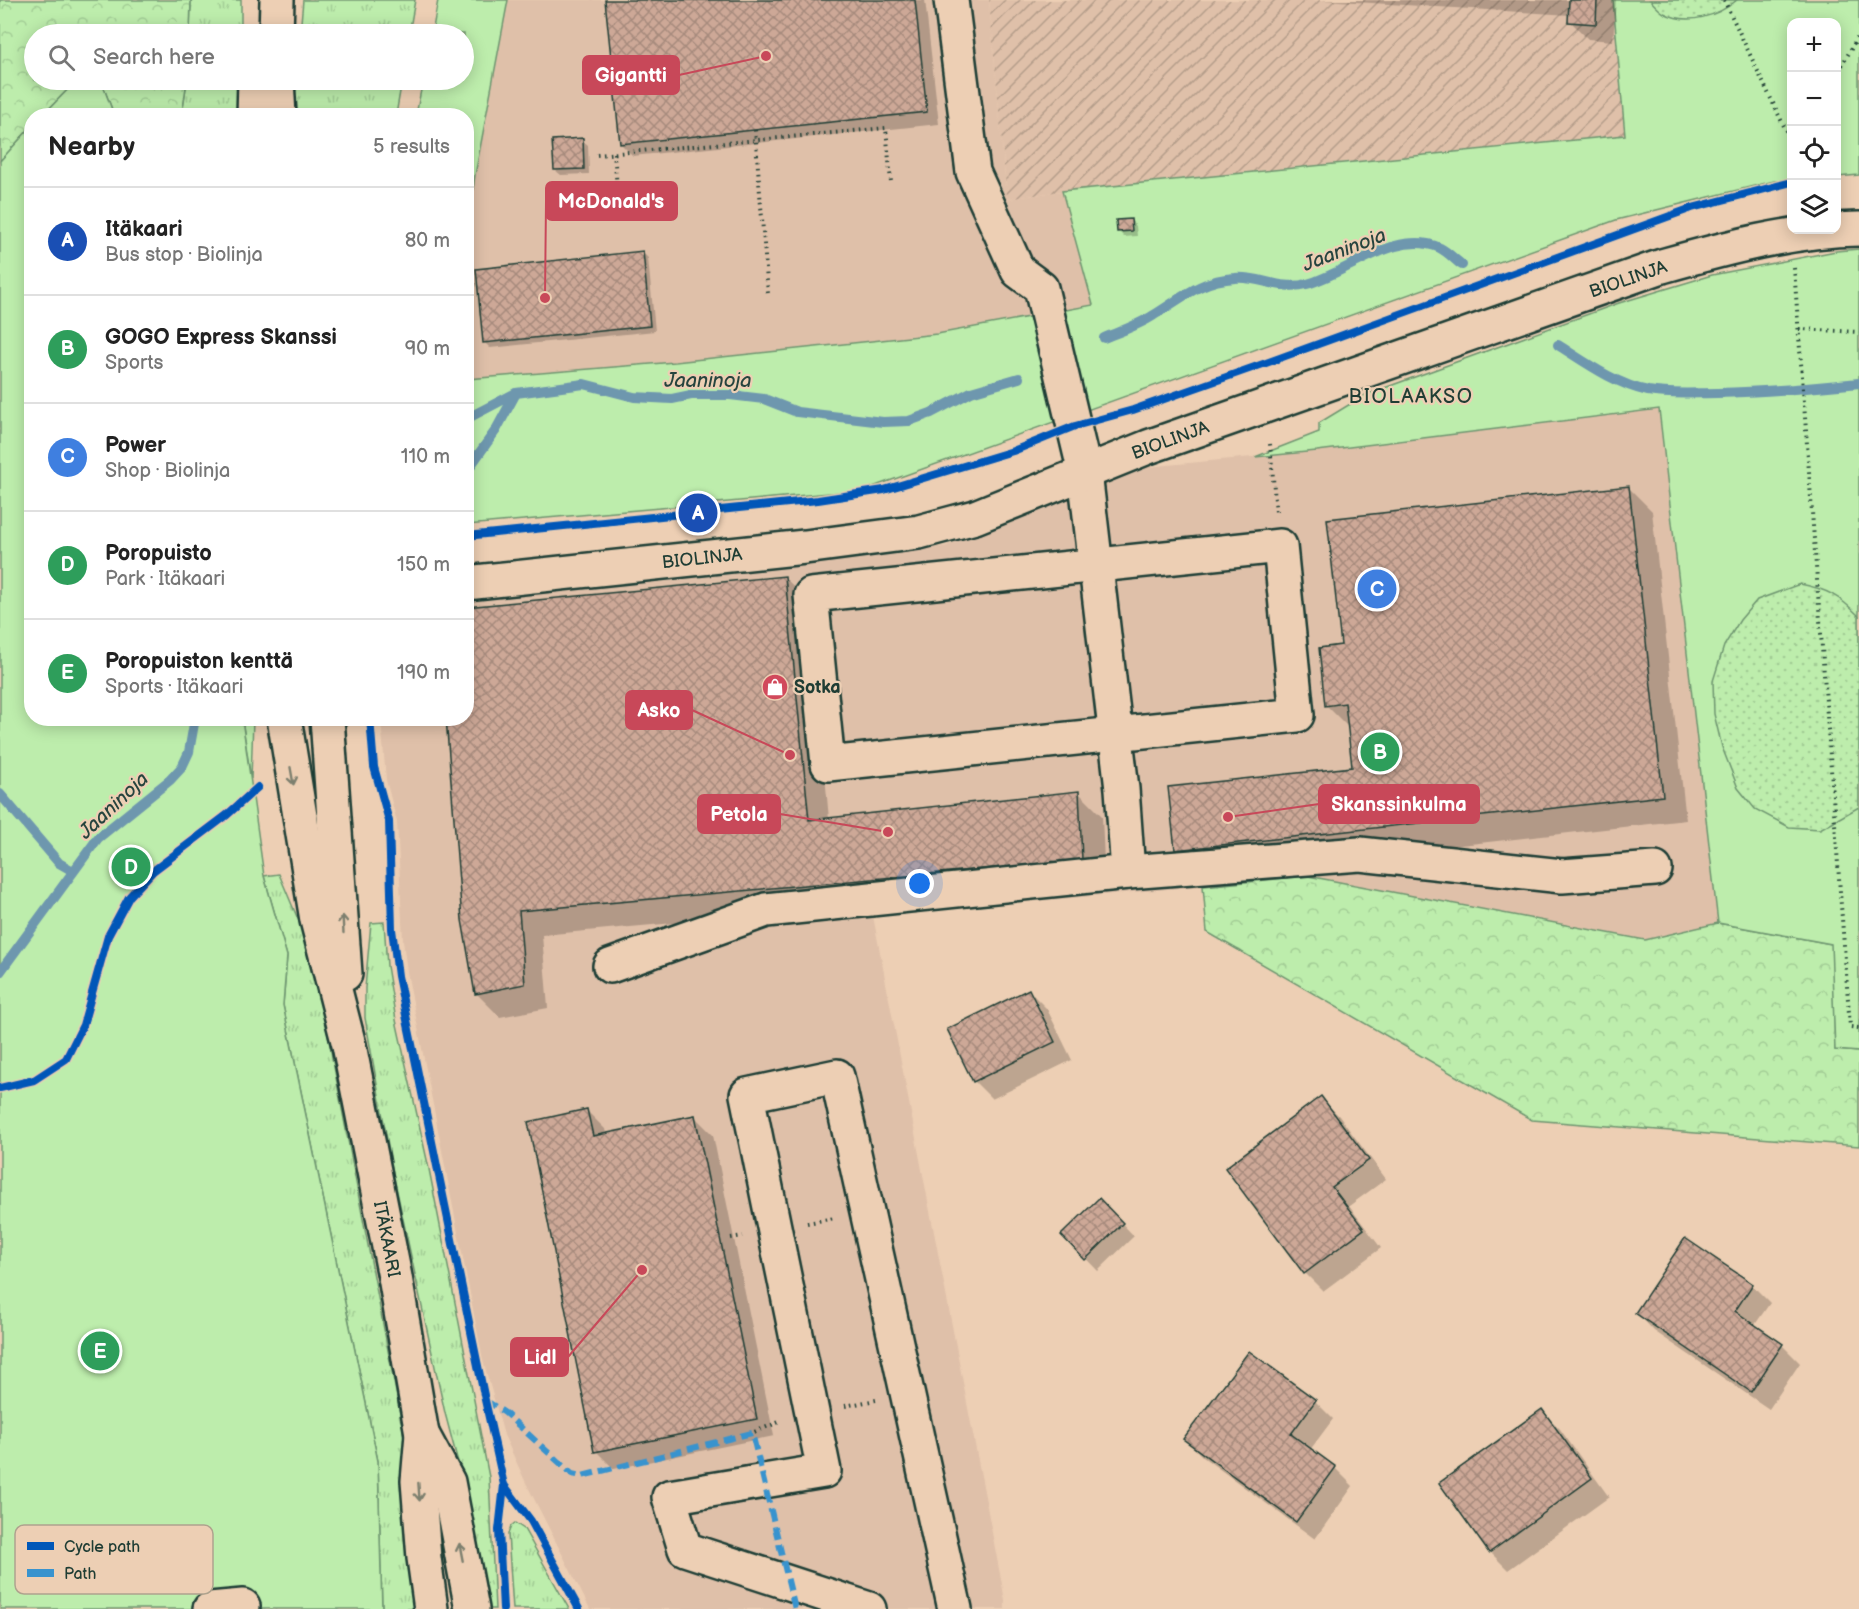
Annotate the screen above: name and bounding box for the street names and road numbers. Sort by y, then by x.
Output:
street label: BIOLINJA [1587,256,1670,303]
street label: BIOLINJA [1129,417,1212,464]
street label: BIOLINJA [661,544,743,573]
street label: ITÄKAARI [369,1199,405,1279]

